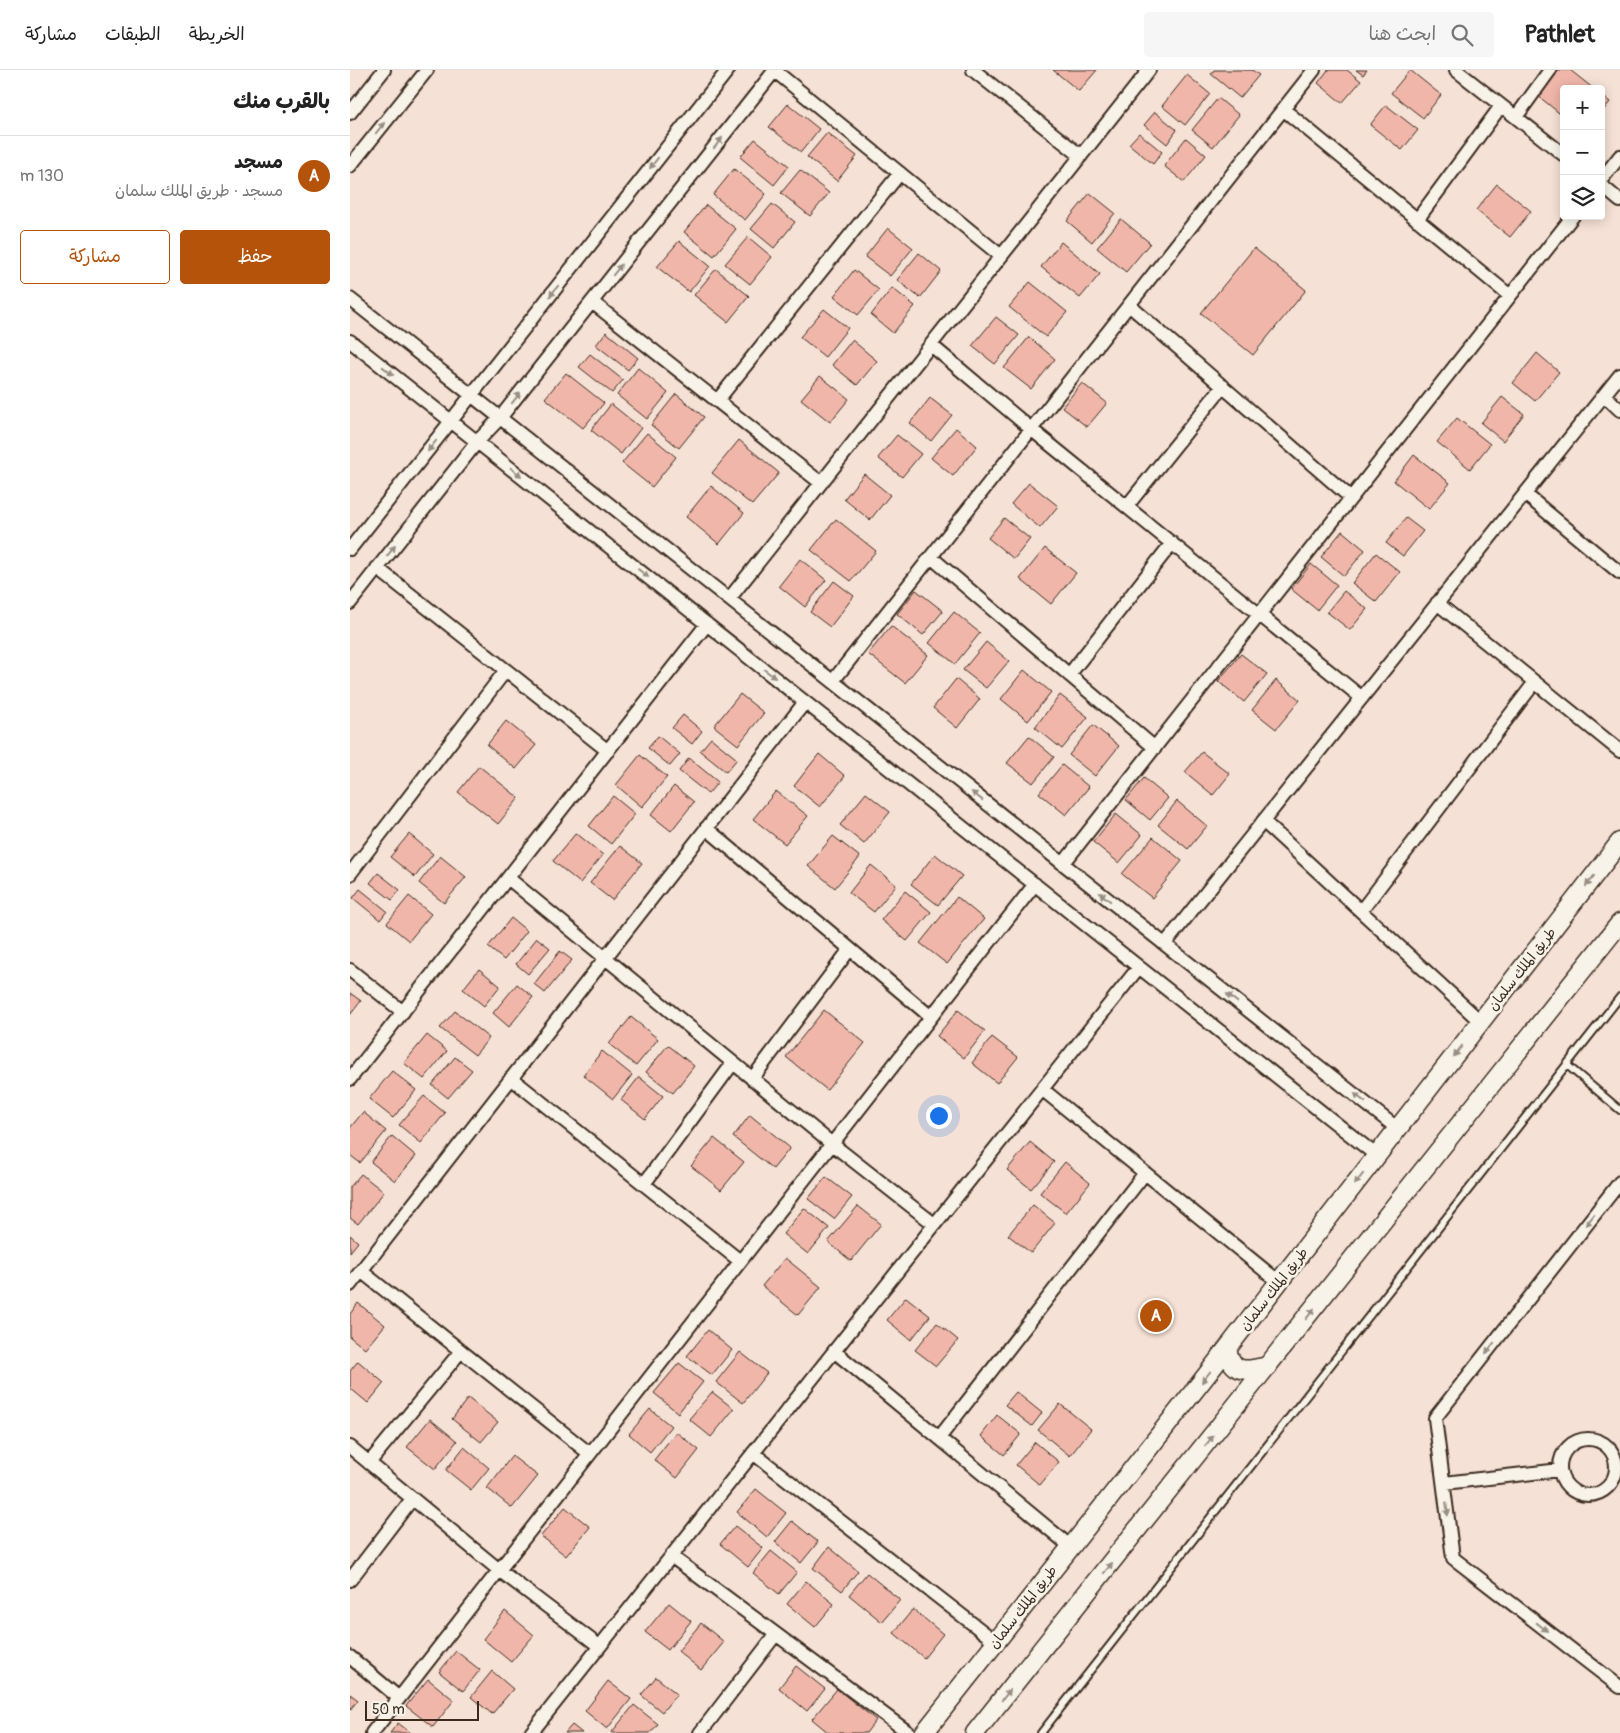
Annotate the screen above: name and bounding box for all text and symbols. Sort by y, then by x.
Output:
search box [1144,12,1494,57]
text: Pathlet [1524,20,1595,49]
icon: search [1448,21,1476,49]
text: ابحث هنا [1368,22,1436,46]
text: مشاركة [25,23,77,46]
text: الطبقات [105,23,161,46]
text: الخريطة [189,23,245,46]
map controls [1560,85,1605,220]
button: + [1560,85,1605,130]
text: بالقرب منك [233,88,330,115]
one-way arrow [375,122,386,135]
button: − [1560,130,1605,175]
one-way arrow [712,137,723,150]
text: مسجد [234,150,283,174]
one-way arrow [649,156,659,170]
text: 130 m [20,166,64,186]
text: A [309,166,319,186]
button: layers [1560,175,1605,220]
text: مسجد · طريق الملك سلمان [115,181,283,201]
button: مشاركة [20,230,170,284]
button: حفظ [180,230,330,284]
one-way arrow [611,264,622,277]
one-way arrow [548,284,559,297]
one-way arrow [381,366,394,377]
one-way arrow [510,391,521,404]
one-way arrow [426,439,437,452]
one-way arrow [509,467,522,478]
one-way arrow [386,544,396,557]
one-way arrow [636,568,649,579]
one-way arrow [763,669,776,680]
one-way arrow [971,790,984,801]
one-way arrow [1585,874,1595,888]
one-way arrow [1099,891,1112,902]
street label: طريق الملك سلمان [1484,924,1560,1014]
one-way arrow [1226,992,1239,1003]
one-way arrow [1453,1044,1464,1057]
one-way arrow [1354,1093,1367,1104]
your location [926,1103,952,1129]
one-way arrow [1354,1172,1364,1186]
one-way arrow [1585,1213,1595,1227]
street label: طريق الملك سلمان [1236,1244,1312,1334]
pin: A [1140,1297,1172,1335]
one-way arrow [1305,1307,1315,1321]
one-way arrow [1485,1341,1495,1355]
one-way arrow [1200,1370,1211,1383]
one-way arrow [1203,1435,1214,1448]
one-way arrow [1443,1501,1451,1517]
street label: طريق الملك سلمان [985,1562,1061,1652]
one-way arrow [1102,1562,1113,1575]
one-way arrow [1535,1621,1548,1632]
one-way arrow [1000,1689,1011,1702]
scale bar [365,1698,479,1721]
text: 50 m [372,1701,405,1718]

